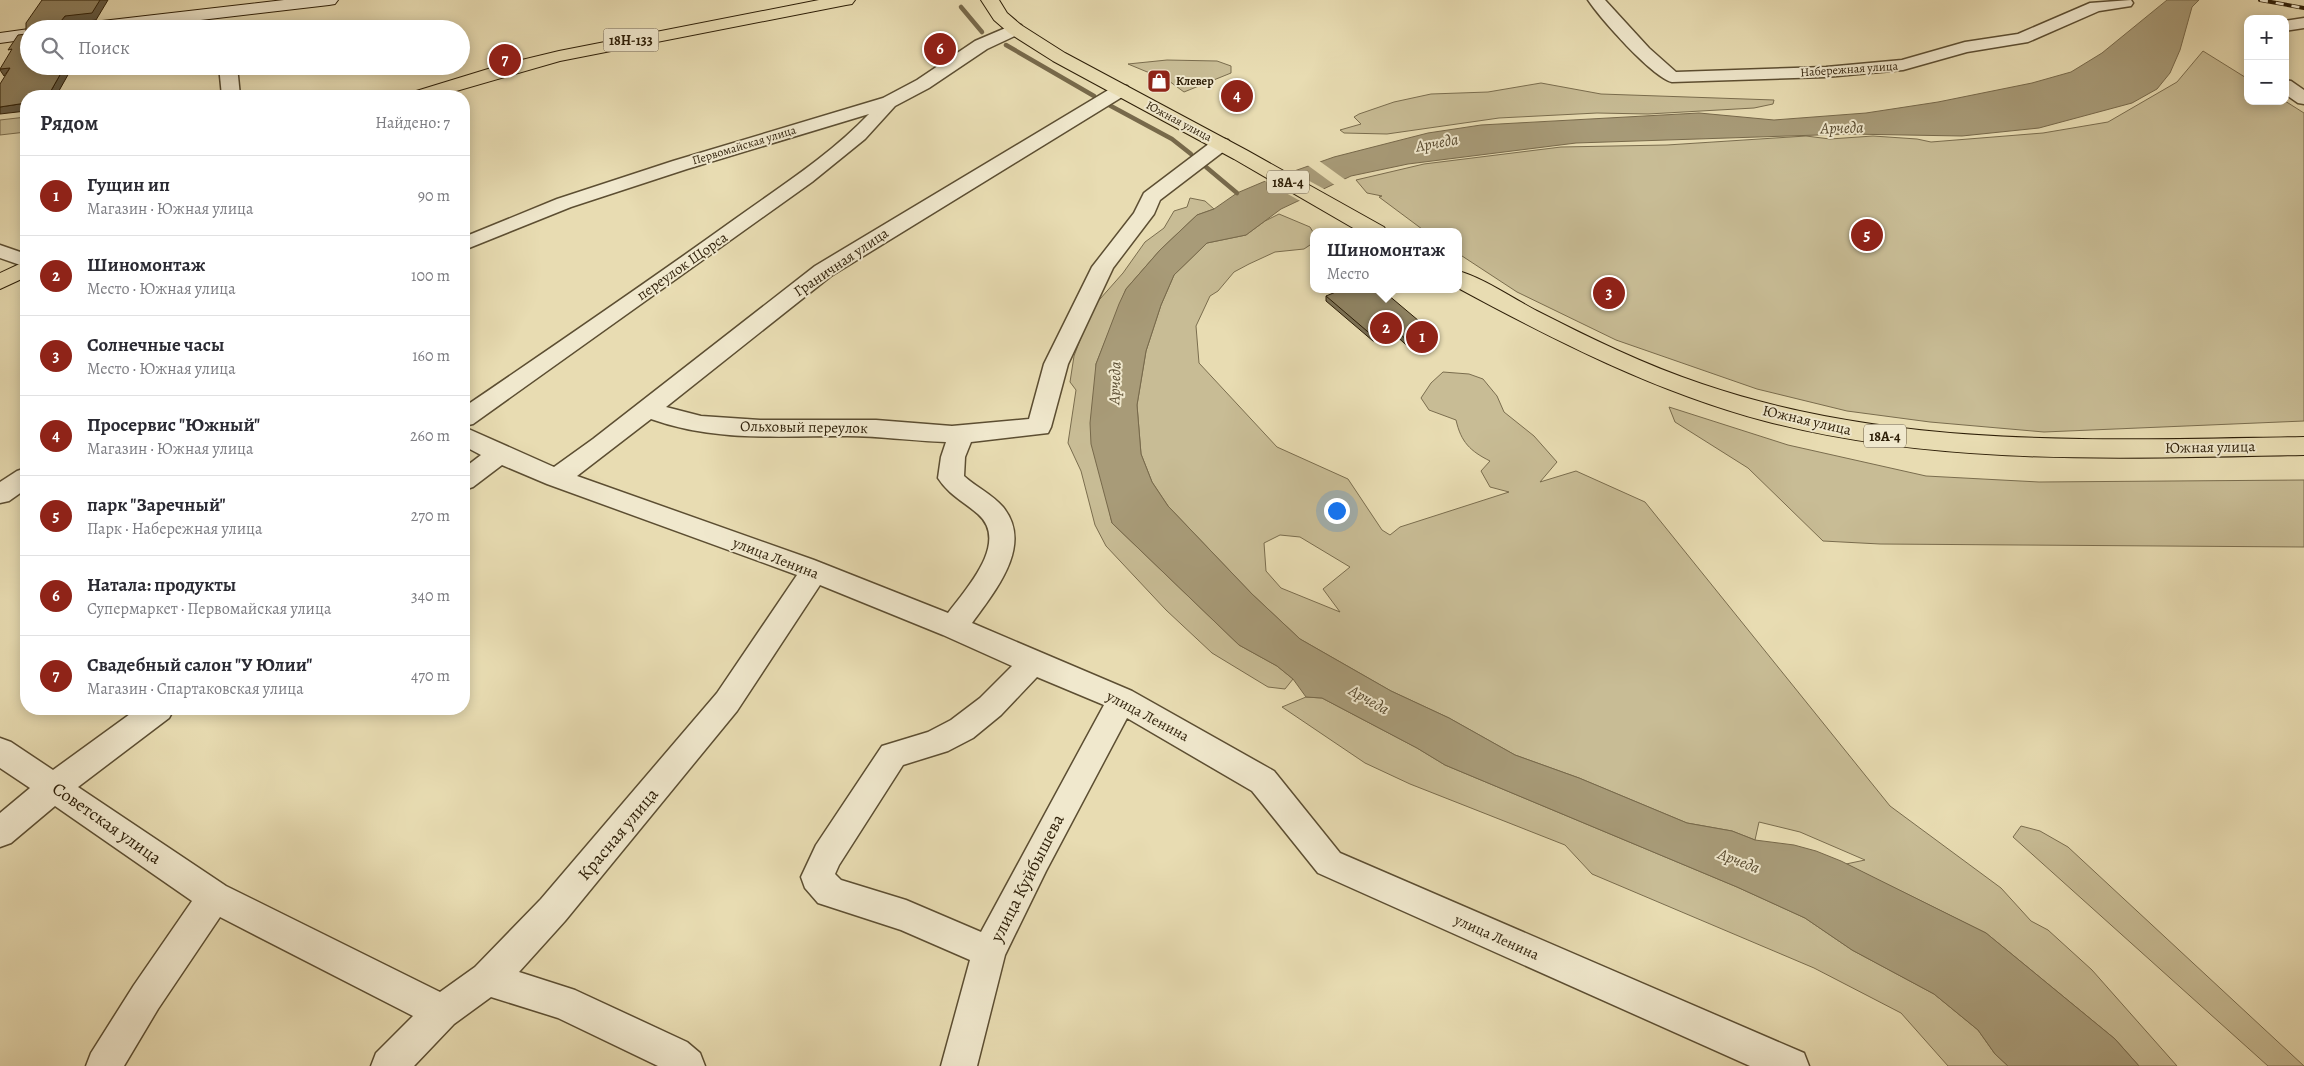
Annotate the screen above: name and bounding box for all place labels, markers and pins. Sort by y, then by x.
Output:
pin: 6 [924,30,956,68]
pin: 7 [489,41,521,79]
shop icon: Клевер [1146,68,1172,94]
place label: Клевер [1176,73,1214,89]
pin: 4 [1221,77,1253,115]
pin: 5 [1851,216,1883,254]
pin: 3 [1593,274,1625,312]
pin: 2 [1370,309,1402,347]
pin: 1 [1406,318,1438,356]

